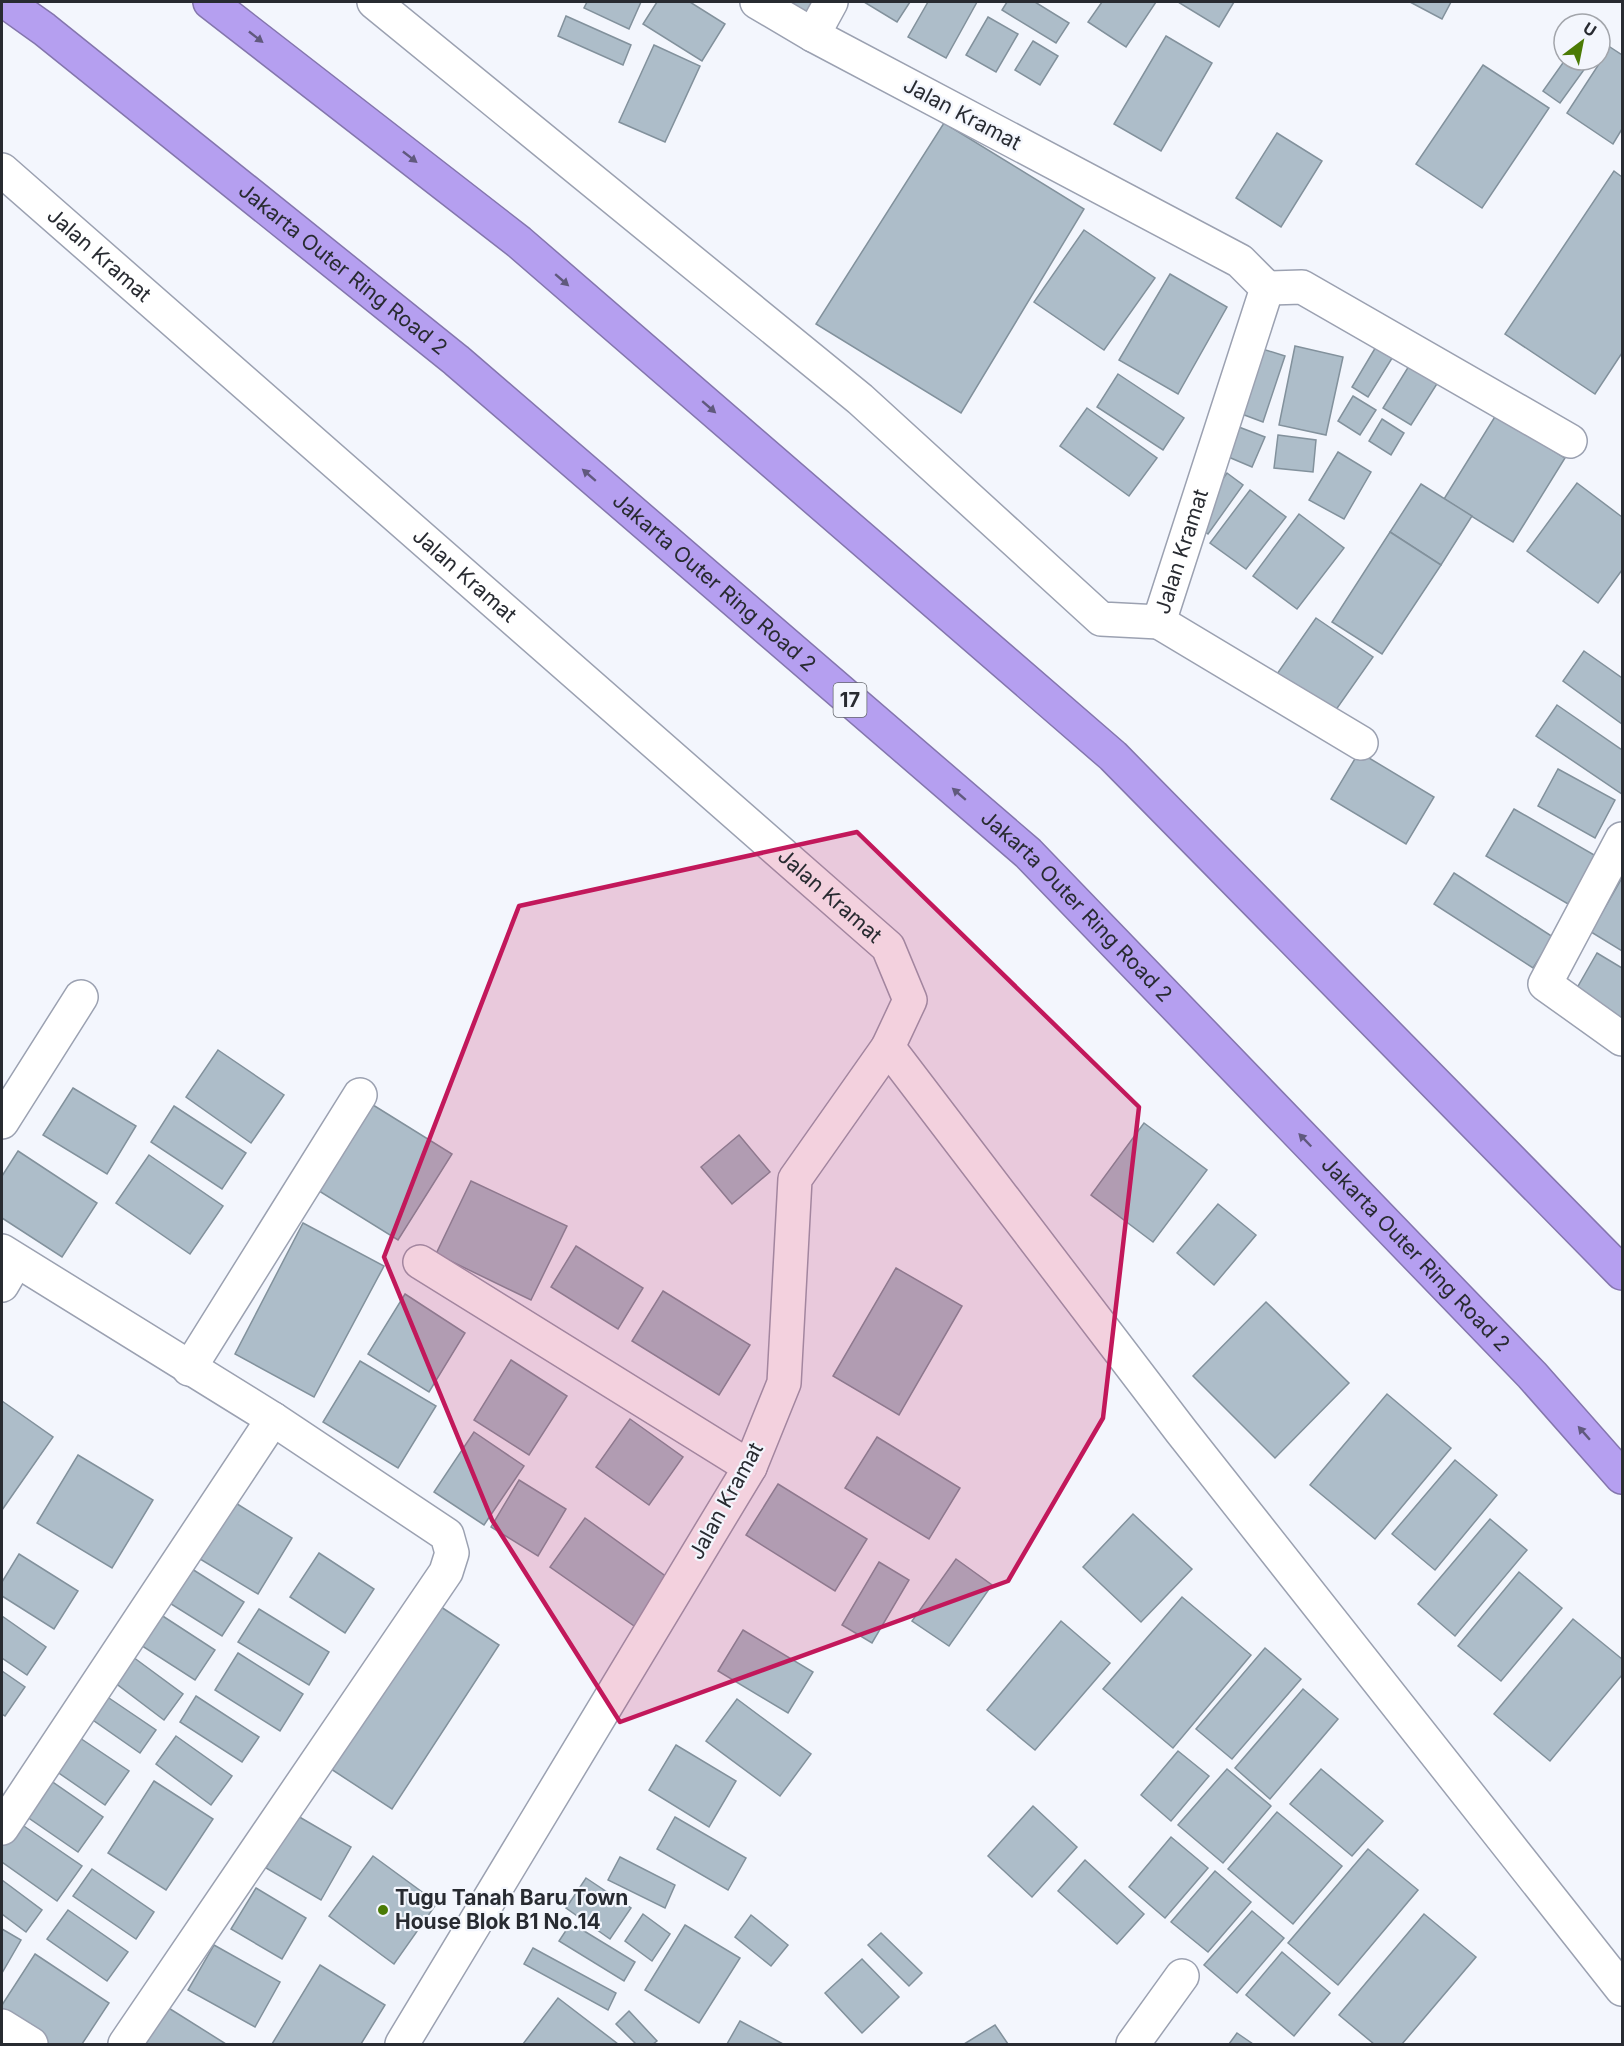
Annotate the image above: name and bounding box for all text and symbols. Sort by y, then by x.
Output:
north arrow [1552,12,1612,72]
text: U [1580,18,1600,41]
one-way arrow [248,31,264,44]
street label: Jalan Kramat [899,72,1026,155]
one-way arrow [402,151,418,164]
street label: Jakarta Outer Ring Road 2 [234,177,453,360]
street label: Jalan Kramat [42,202,156,307]
one-way arrow [554,273,570,286]
one-way arrow [701,400,716,413]
one-way arrow [582,469,597,482]
street label: Jalan Kramat [1149,486,1213,617]
street label: Jakarta Outer Ring Road 2 [608,488,821,677]
street label: Jalan Kramat [408,523,522,627]
road number: 17 [834,683,866,717]
one-way arrow [951,788,967,801]
street label: Jakarta Outer Ring Road 2 [976,805,1178,1007]
street label: Jalan Kramat [773,843,887,948]
one-way arrow [1298,1132,1312,1147]
street label: Jakarta Outer Ring Road 2 [1316,1152,1515,1356]
one-way arrow [1578,1426,1591,1441]
street label: Jalan Kramat [683,1438,768,1564]
place label: Tugu Tanah Baru Town House Blok B1 No.14 [395,1885,628,1934]
marker: Tugu Tanah Baru Town House Blok B1 No.14 [376,1903,390,1917]

